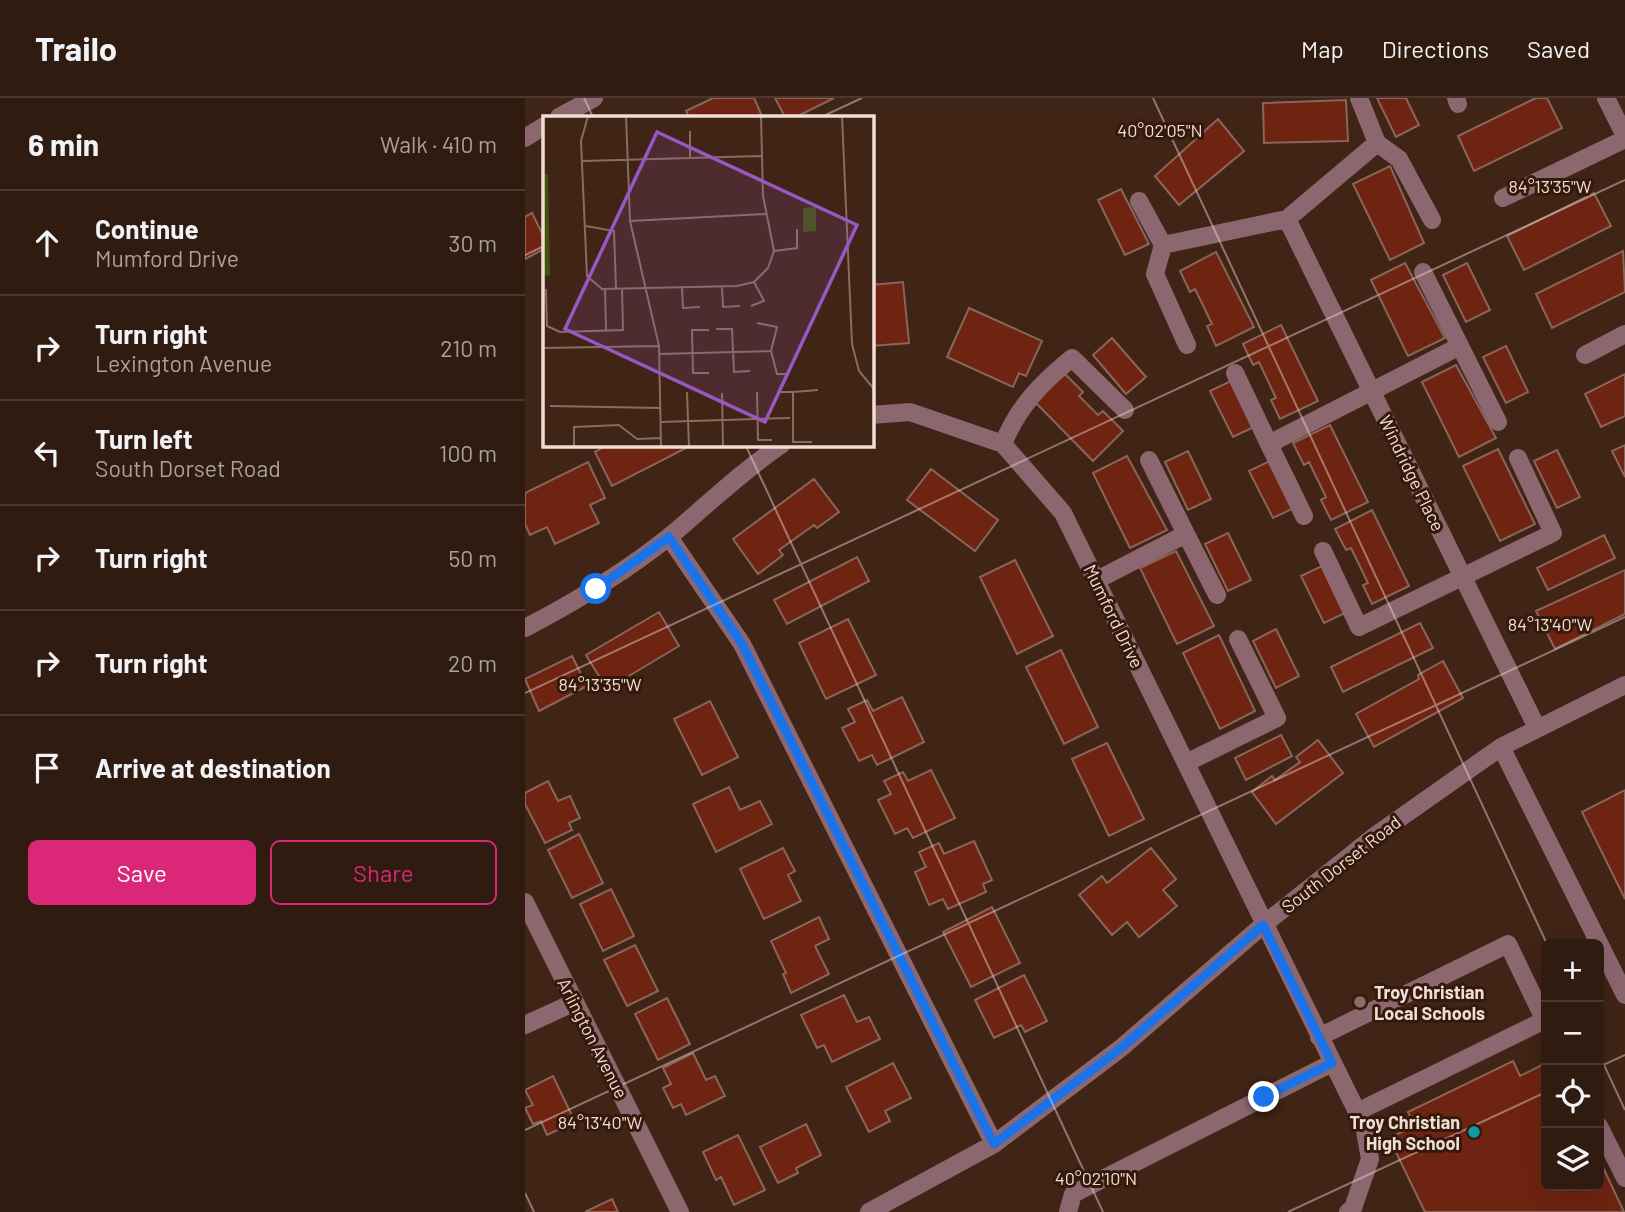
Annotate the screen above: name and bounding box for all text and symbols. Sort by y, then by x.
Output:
text: Trailo [35,28,117,68]
text: Map [1301,34,1344,63]
text: Directions [1382,34,1489,63]
text: Saved [1527,34,1590,63]
inset map [543,116,873,446]
text: 40°02'05"N [1117,119,1203,141]
text: 6 min [28,126,99,162]
text: Walk · 410 m [380,130,497,158]
text: 84°13'35"W [1508,175,1592,197]
text: Continue [95,213,199,244]
icon: ahead [28,224,66,262]
text: 30 m [449,229,497,257]
text: Mumford Drive [95,244,239,272]
text: Turn right [95,318,208,349]
icon: right [28,329,66,367]
text: 210 m [440,334,497,362]
text: Lexington Avenue [95,349,272,377]
street label: Windridge Place [1374,411,1450,535]
text: Turn left [95,423,193,454]
icon: left [28,434,66,472]
text: 100 m [439,439,497,467]
text: South Dorset Road [95,454,281,482]
icon: right [28,539,66,577]
text: Turn right [95,542,208,573]
text: 50 m [449,544,497,572]
street label: Mumford Drive [1079,560,1149,672]
route start [580,573,611,604]
text: 84°13'40"W [1508,613,1592,635]
icon: right [28,644,66,682]
text: Turn right [95,647,208,678]
text: 20 m [448,649,497,677]
text: 84°13'35"W [558,673,642,695]
icon: arrive [28,749,66,787]
text: Arrive at destination [95,752,331,783]
street label: South Dorset Road [1277,811,1405,917]
button: Save [28,840,256,905]
button: Share [270,840,497,905]
map controls [1541,939,1604,1191]
button: + [1541,939,1604,1002]
street label: Arlington Avenue [553,974,633,1102]
place label: Troy Christian Local Schools [1374,981,1485,1024]
marker: Troy Christian Local Schools [1352,994,1368,1010]
button: − [1541,1002,1604,1065]
button: locate [1541,1065,1604,1128]
route end [1248,1081,1279,1112]
text: 84°13'40"W [558,1111,642,1133]
place label: Troy Christian High School [1350,1111,1460,1154]
marker: Troy Christian High School [1466,1124,1482,1140]
button: layers [1541,1128,1604,1191]
text: 40°02'10"N [1055,1167,1137,1189]

